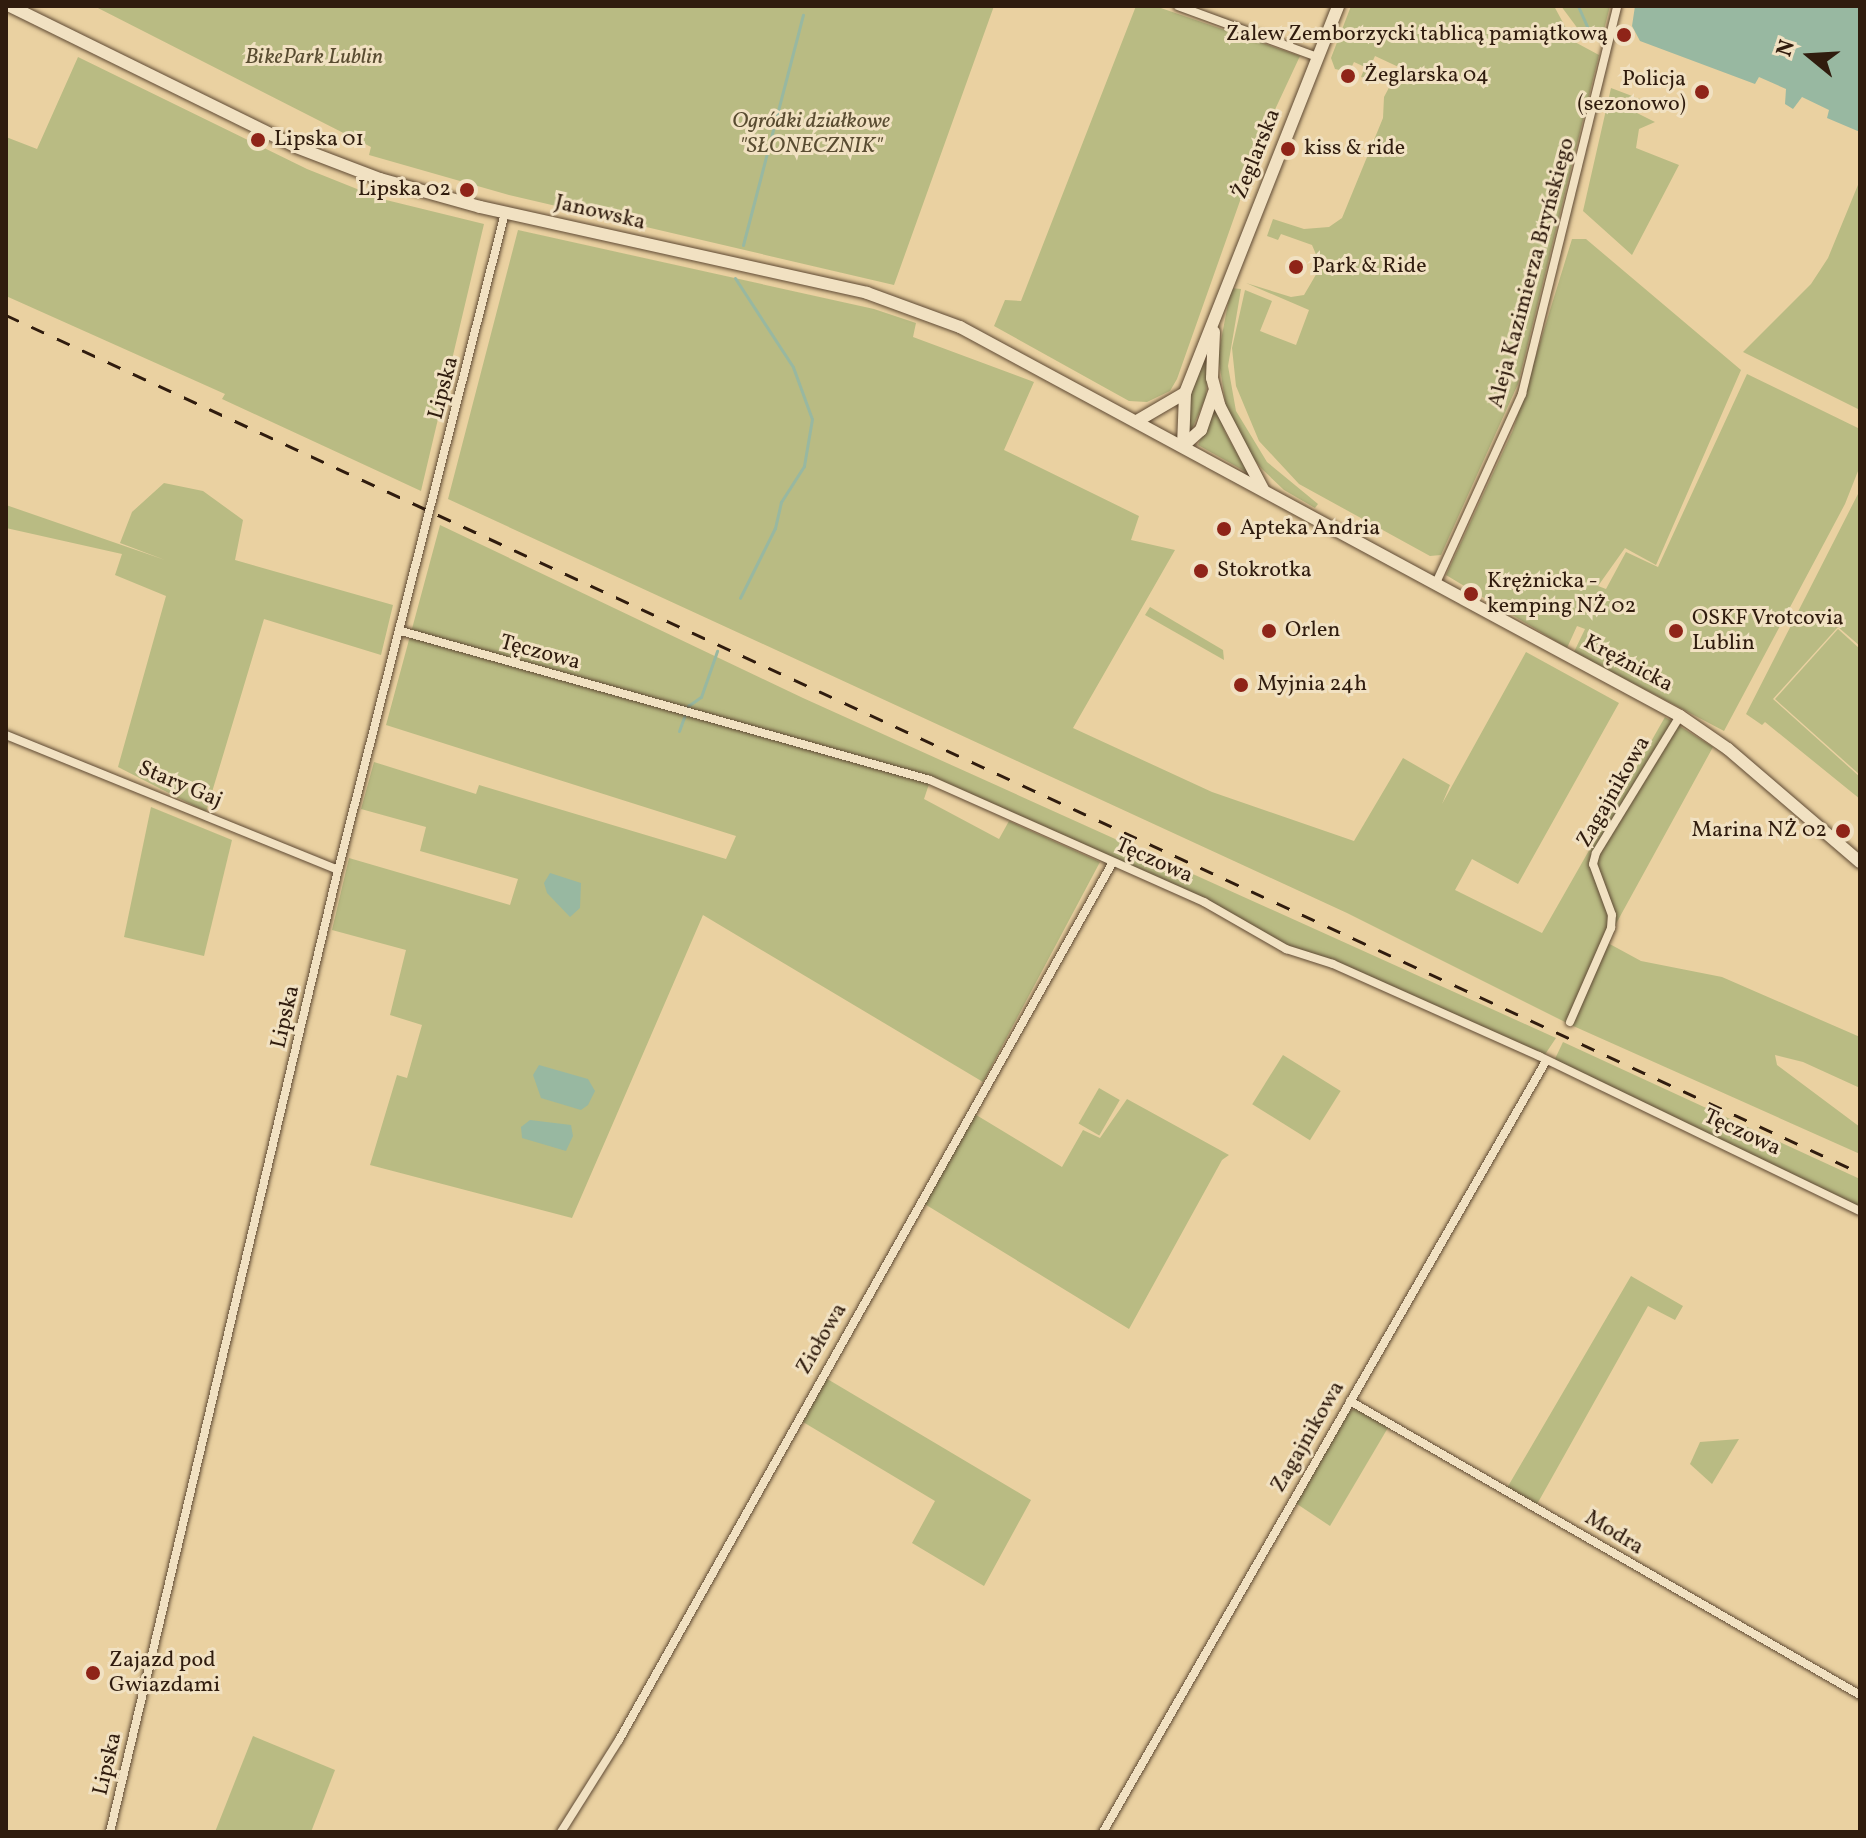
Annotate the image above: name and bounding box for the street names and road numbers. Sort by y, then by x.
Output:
street label: Żeglarska [1227,105,1287,203]
street label: Aleja Kazimierza Bryńskiego [1483,135,1581,411]
street label: Janowska [552,190,648,236]
street label: Lipska [423,354,465,422]
street label: Krężnicka [1579,629,1677,699]
street label: Tęczowa [497,630,583,676]
street label: Zagajnikowa [1572,732,1656,852]
street label: Stary Gaj [134,755,226,815]
street label: Tęczowa [1111,832,1197,890]
street label: Lipska [266,983,306,1051]
street label: Tęczowa [1699,1104,1785,1162]
street label: Ziołowa [791,1299,853,1379]
street label: Zagajnikowa [1266,1377,1350,1497]
street label: Modra [1580,1505,1648,1561]
street label: Lipska [88,1730,128,1798]

